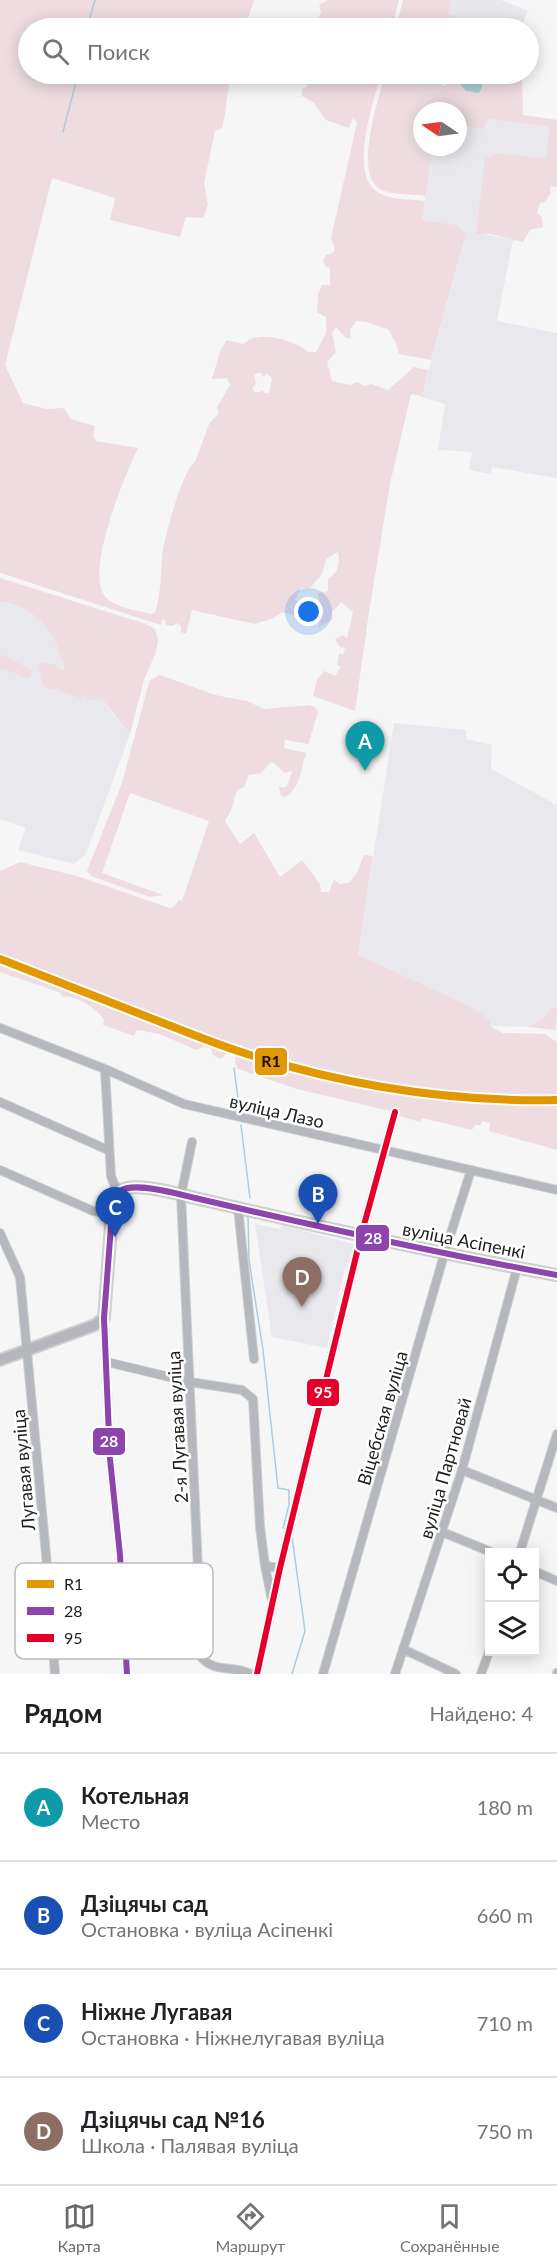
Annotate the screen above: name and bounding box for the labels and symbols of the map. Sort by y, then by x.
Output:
north arrow [413,102,467,156]
your location [294,597,323,626]
pin: A [346,722,385,771]
line badge: R1 [254,1047,288,1076]
text: R1 [261,1051,281,1070]
street label: вуліца Лазо [228,1089,326,1133]
pin: B [298,1174,338,1224]
pin: C [96,1188,134,1237]
street label: вуліца Асіпенкі [401,1217,527,1263]
line badge: 28 [355,1224,390,1252]
text: 28 [364,1228,382,1247]
pin: D [282,1258,322,1307]
street label: Віцебская вуліца [352,1348,412,1488]
street label: 2-я Лугавая вуліца [162,1350,192,1504]
line badge: 95 [306,1378,340,1407]
text: 95 [314,1382,332,1401]
street label: вуліца Партновай [414,1395,476,1541]
street label: Лугавая вуліца [7,1408,39,1533]
line badge: 28 [92,1427,126,1456]
text: 28 [100,1431,118,1450]
legend [15,1563,213,1659]
text: R1 [64,1574,83,1593]
text: 28 [64,1601,83,1620]
text: 95 [64,1628,83,1647]

